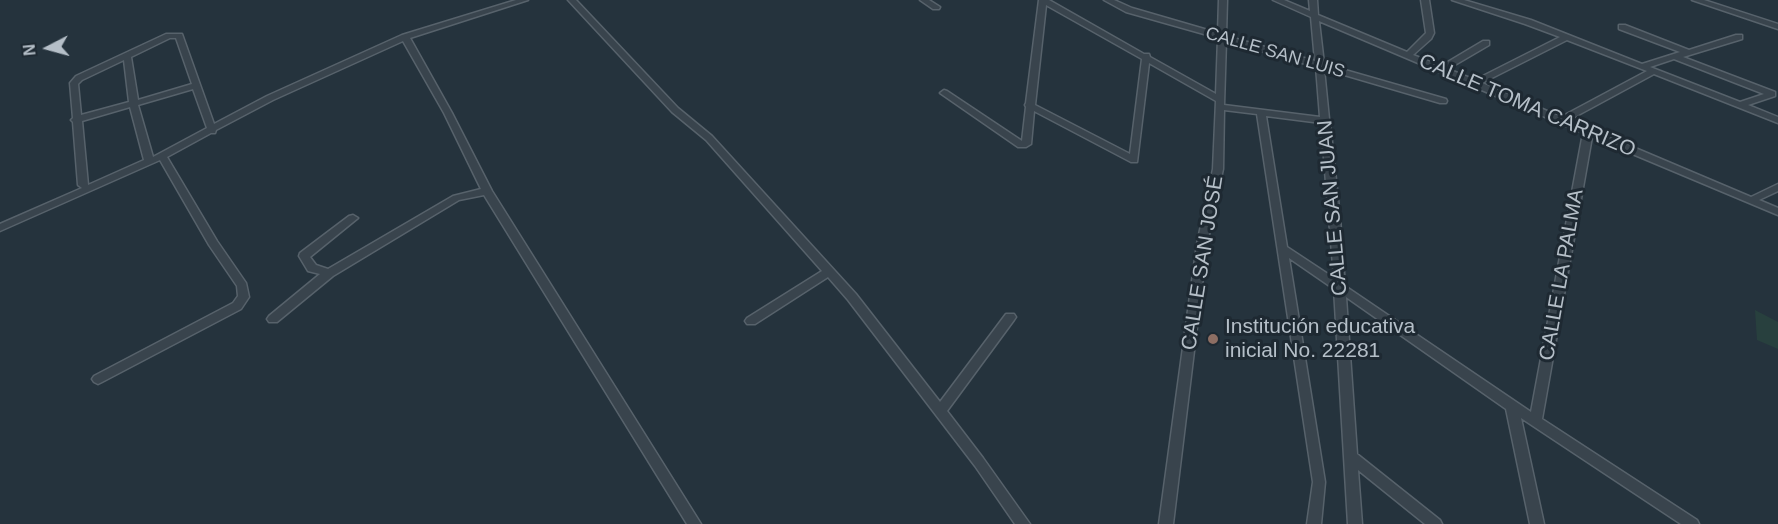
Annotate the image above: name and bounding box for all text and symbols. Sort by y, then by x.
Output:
north arrow [18,18,78,78]
street label: CALLE SAN LUIS [1203,23,1347,83]
text: N [21,43,39,57]
street label: CALLE TOMA CARRIZO [1415,49,1639,163]
street label: CALLE SAN JUAN [1313,119,1353,297]
street label: CALLE SAN JOSÉ [1177,174,1229,352]
street label: CALLE LA PALMA [1535,187,1589,363]
place label: Institución educativa inicial No. 22281 [1225,314,1415,364]
marker: Institución educativa inicial No. 22281 [1206,332,1220,346]

